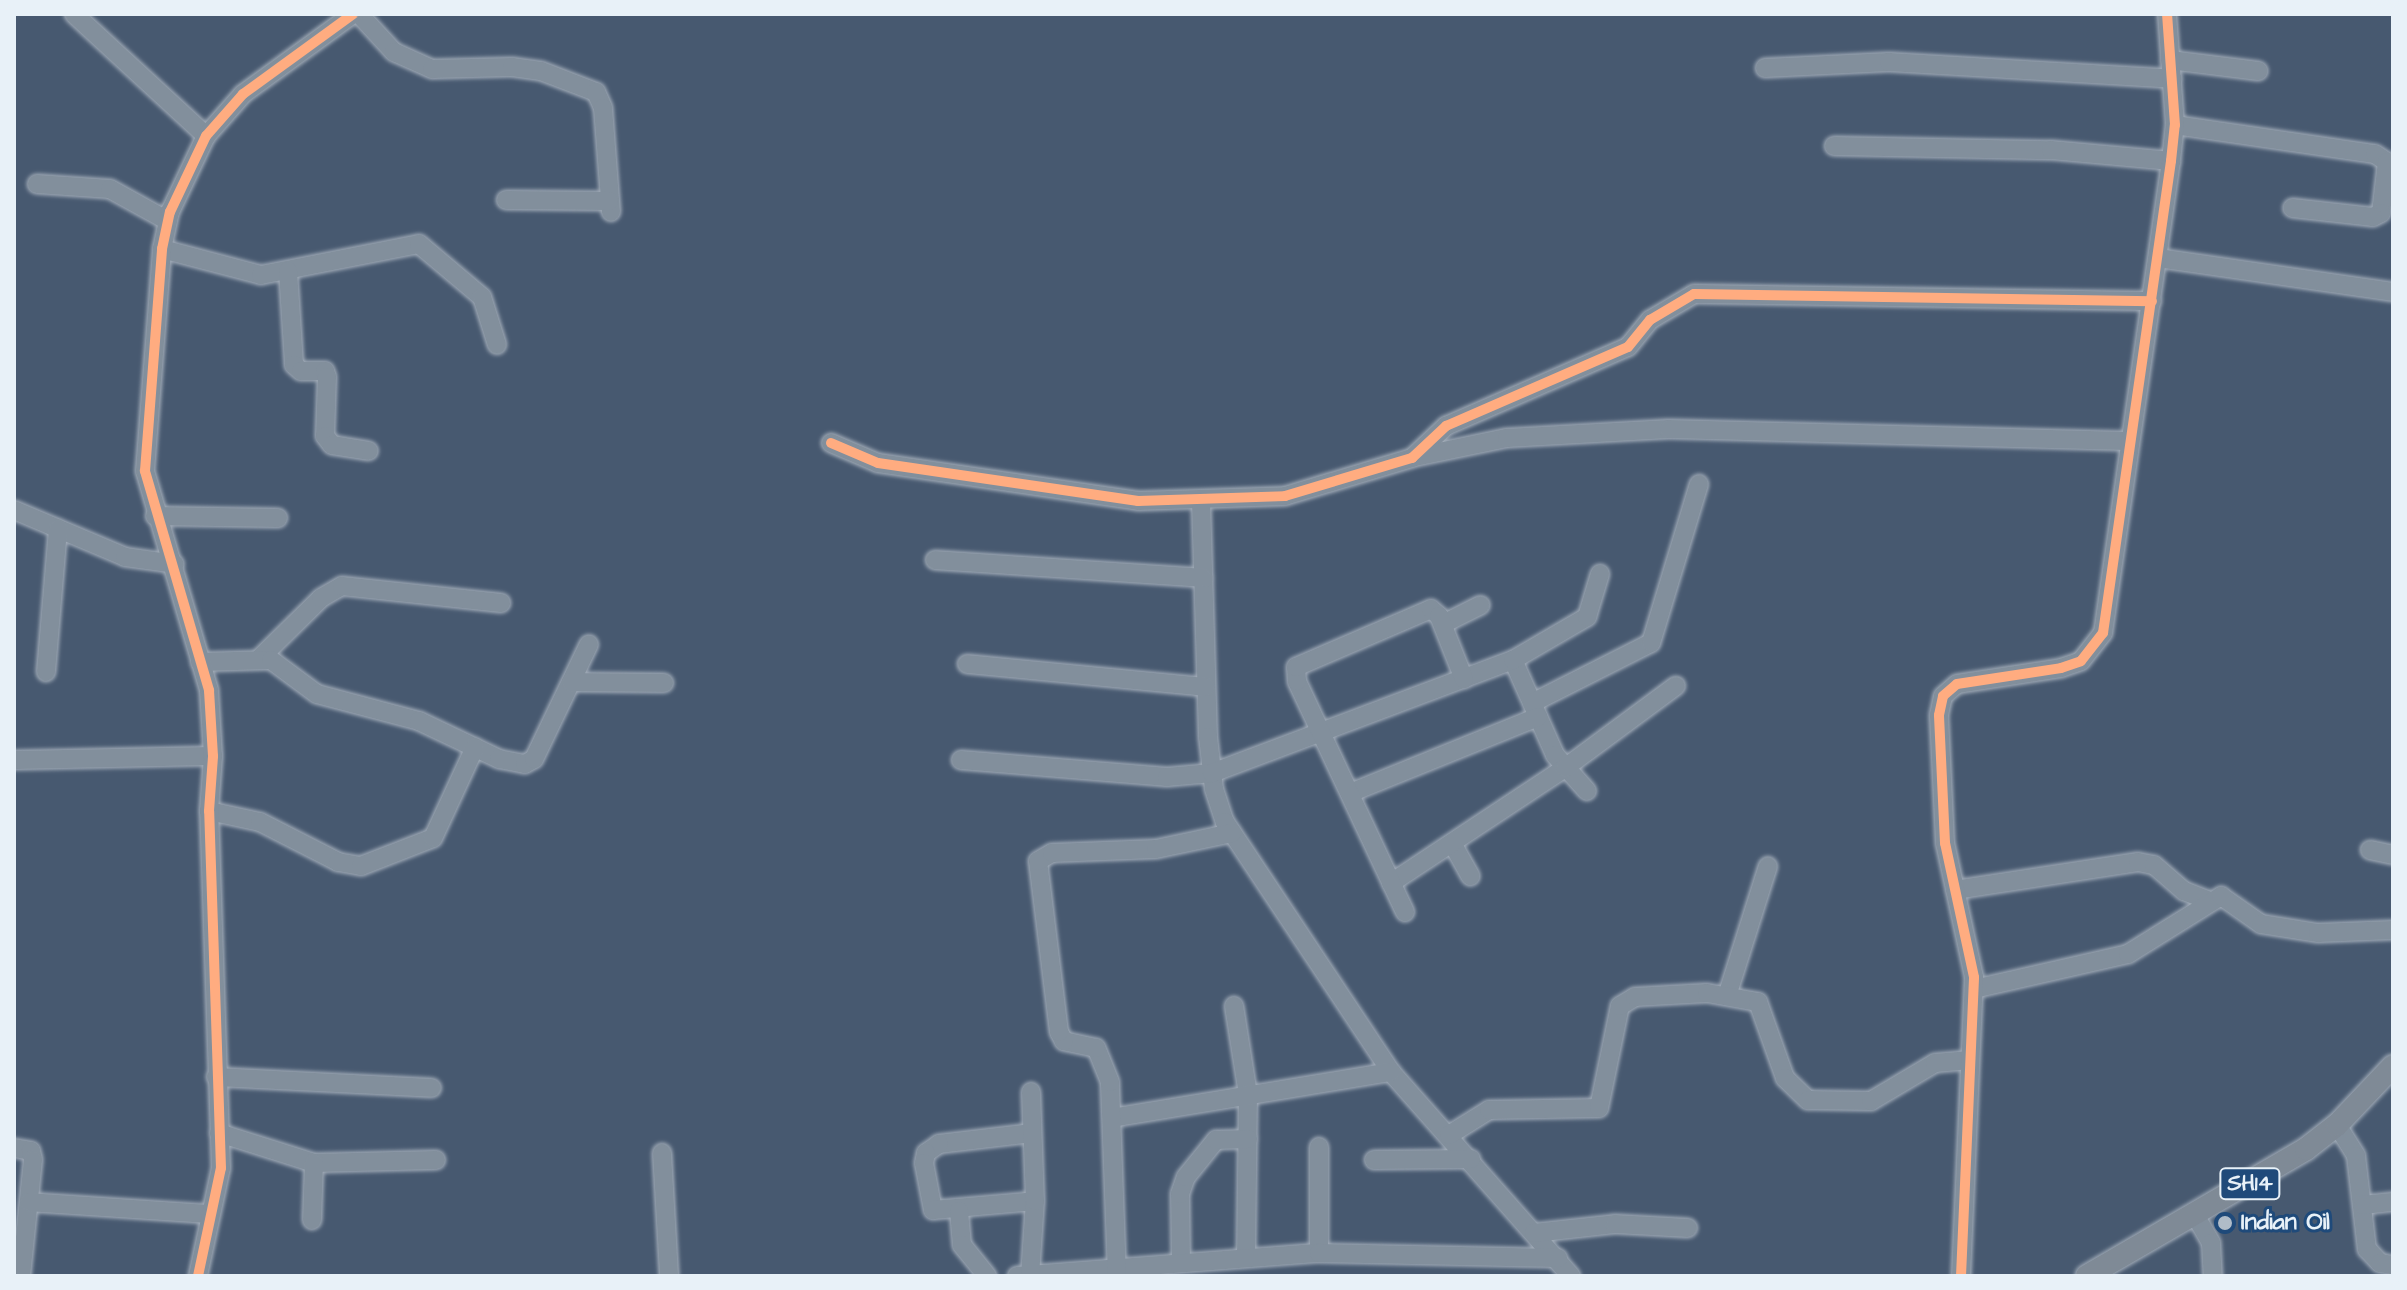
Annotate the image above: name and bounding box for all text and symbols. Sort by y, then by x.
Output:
road number: SH14 [2218,1166,2282,1202]
place label: Indian Oil [2241,1209,2330,1237]
marker: Indian Oil [2216,1214,2234,1232]

